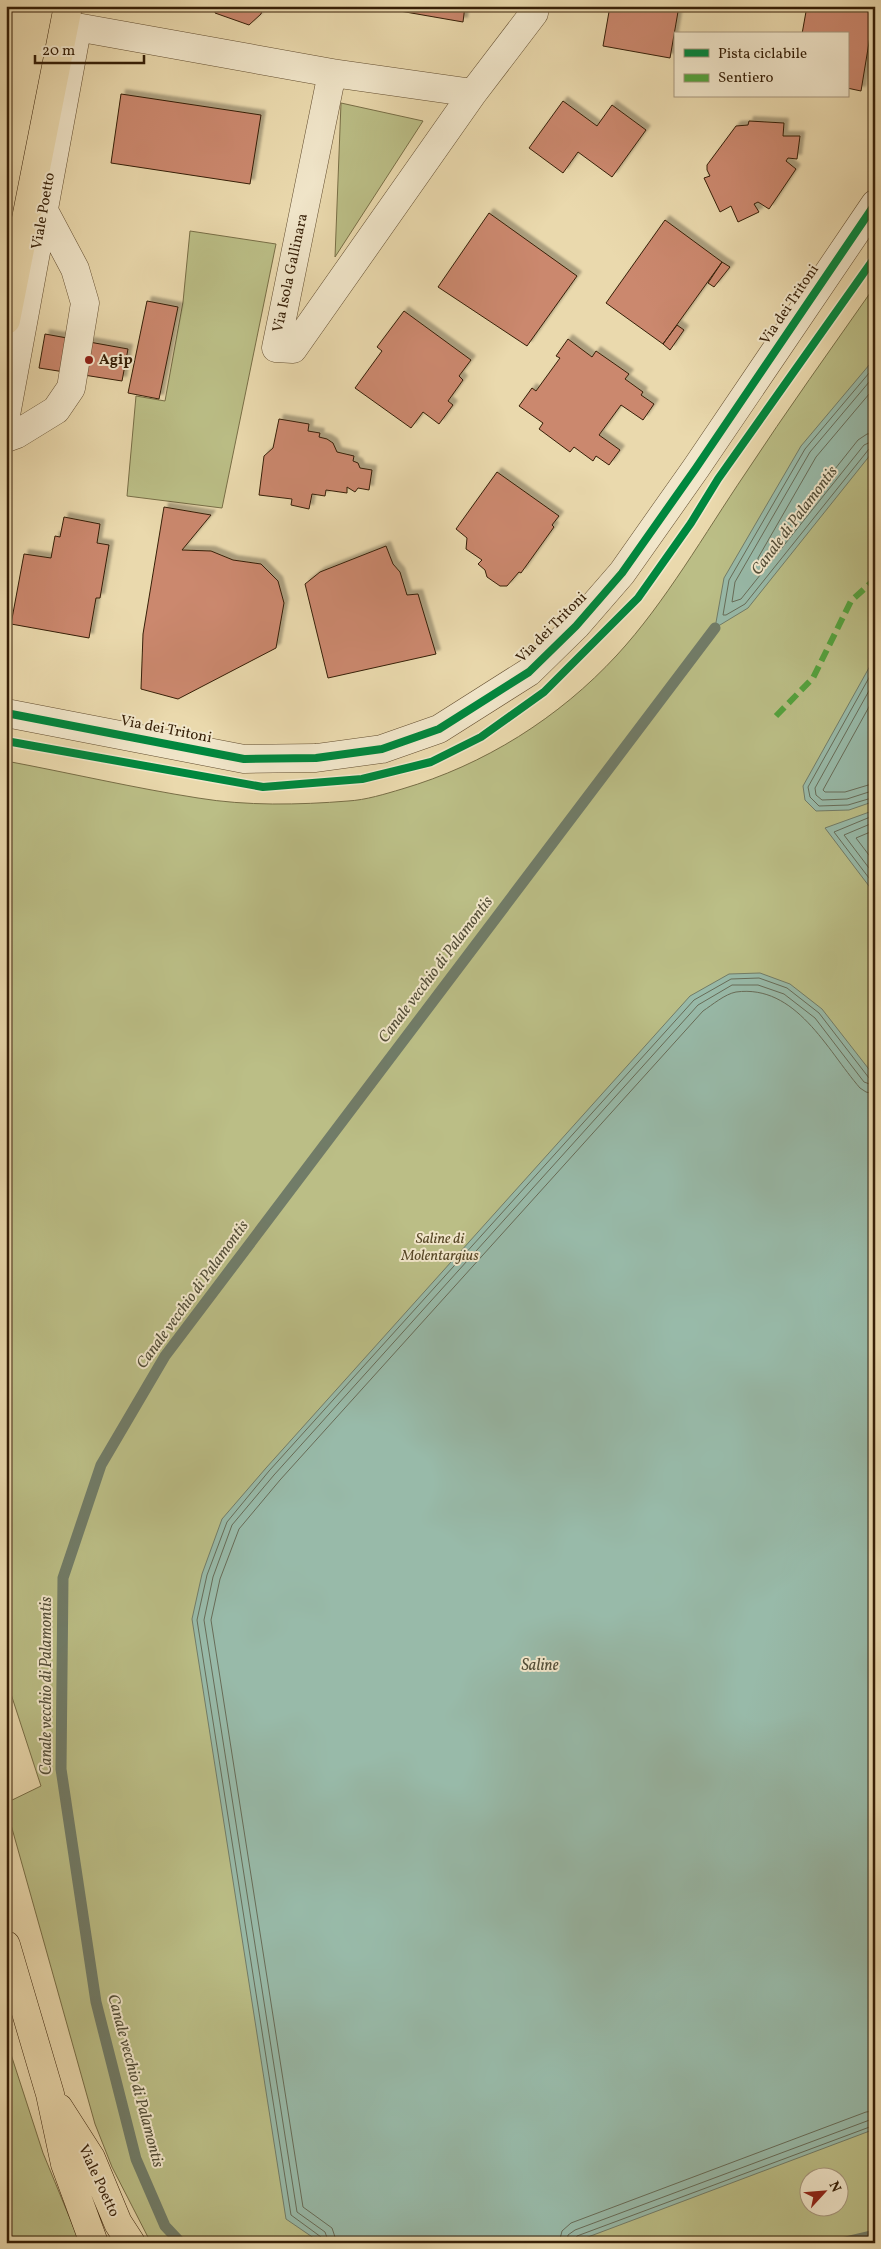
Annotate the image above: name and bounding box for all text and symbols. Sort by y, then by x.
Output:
scale bar [35,32,144,64]
legend [674,32,848,98]
text: 20 m [42,41,75,62]
text: Pista ciclabile [718,44,807,65]
text: Sentiero [718,68,774,89]
street label: Viale Poetto [27,171,61,251]
street label: Via Isola Gallinara [268,212,314,334]
street label: Via dei Tritoni [755,261,825,349]
place label: Agip [99,350,133,371]
marker: Agip [83,354,95,366]
water label: Canale di Palamontis [747,462,844,580]
street label: Via dei Tritoni [512,588,592,668]
street label: Via dei Tritoni [118,711,214,749]
water label: Canale vecchio di Palamontis [373,892,499,1048]
water label: Canale vecchio di Palamontis [132,1216,254,1374]
park label: Saline di Molentargius [400,1229,479,1267]
water label: Canale vecchio di Palamontis [36,1597,58,1775]
water label: Saline [521,1655,559,1677]
water label: Canale vecchio di Palamontis [101,1992,169,2170]
street label: Viale Poetto [72,2141,124,2221]
north arrow [798,2166,848,2216]
text: N [824,2178,845,2196]

